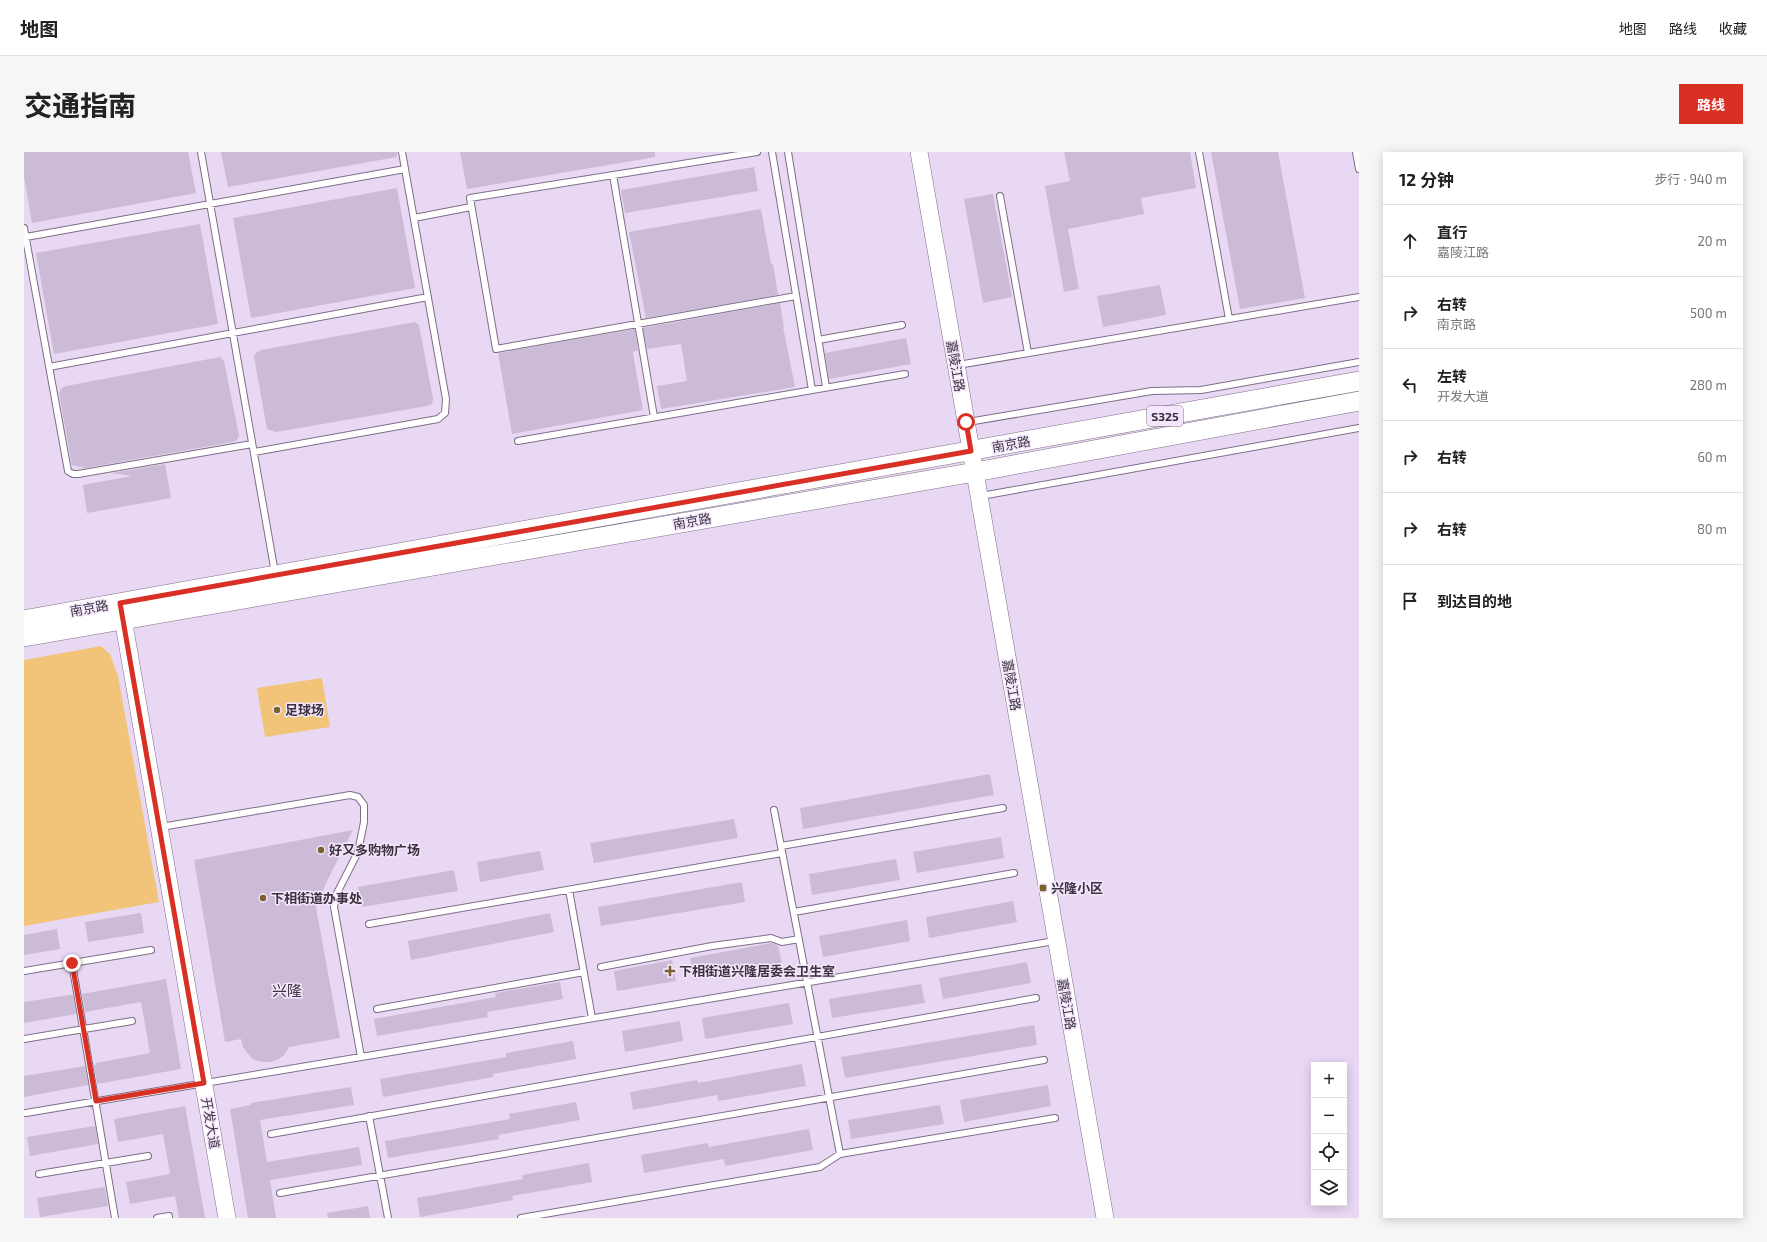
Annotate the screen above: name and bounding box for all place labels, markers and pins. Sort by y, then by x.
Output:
place label: 足球场 [285,702,324,718]
marker: 足球场 [272,705,282,715]
place label: 好又多购物广场 [329,842,420,858]
marker: 好又多购物广场 [316,845,326,855]
place label: 兴隆小区 [1051,880,1103,896]
marker: 兴隆小区 [1038,883,1048,893]
place label: 下相街道办事处 [271,890,362,906]
marker: 下相街道办事处 [258,893,268,903]
place label: 下相街道兴隆居委会卫生室 [679,963,835,979]
marker: 下相街道兴隆居委会卫生室 [664,965,676,977]

